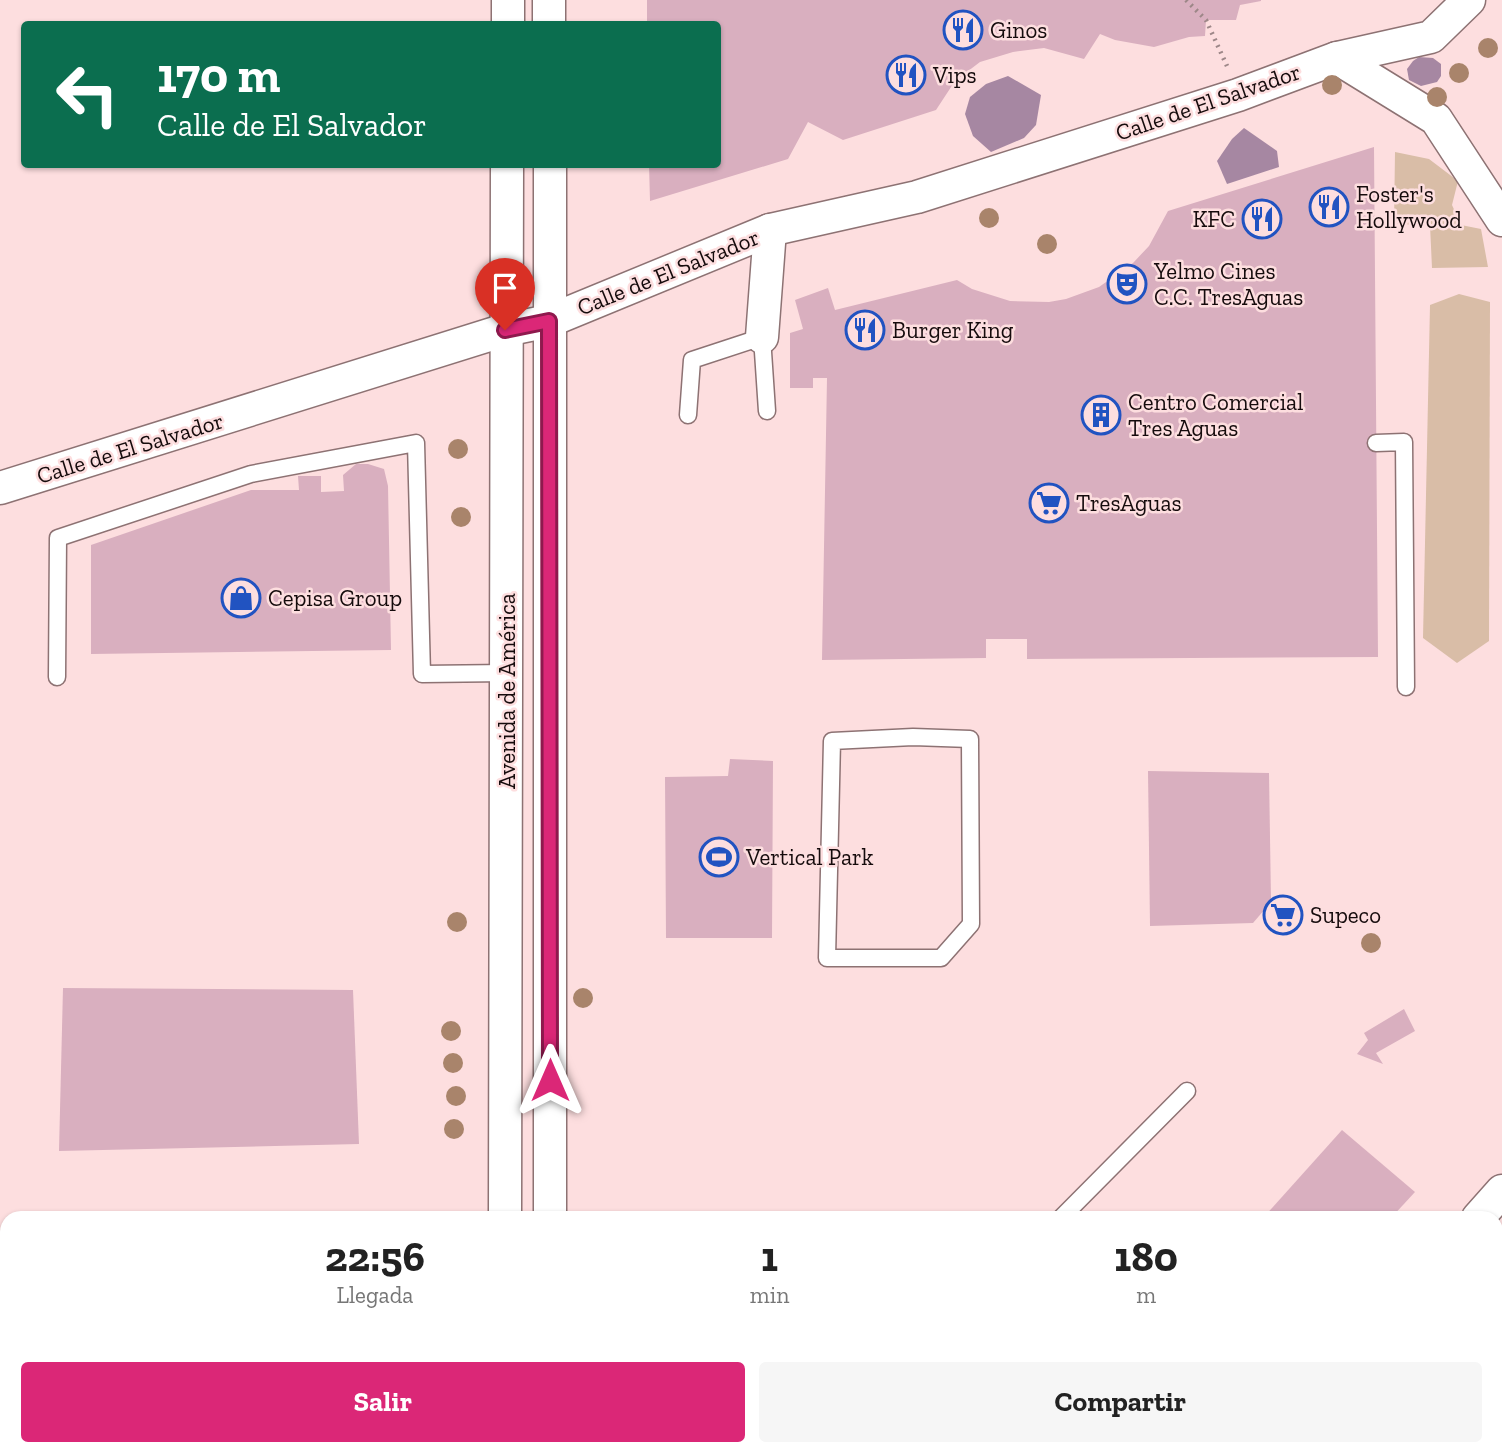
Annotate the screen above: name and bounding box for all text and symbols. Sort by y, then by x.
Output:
restaurant icon: Ginos [942,9,984,51]
place label: Ginos [990,16,1047,44]
text: 170 m [157,46,280,105]
icon: left [42,49,133,140]
restaurant icon: Vips [885,54,927,96]
street label: Calle de El Salvador [1112,57,1304,147]
place label: Vips [932,61,977,89]
text: Calle de El Salvador [157,106,427,144]
place label: Foster's Hollywood [1356,180,1462,234]
restaurant icon: Foster's Hollywood [1308,186,1350,228]
restaurant icon: KFC [1241,198,1283,240]
place label: KFC [1193,205,1235,233]
street label: Calle de El Salvador [573,223,763,321]
place label: Yelmo Cines C.C. TresAguas [1153,257,1303,311]
pin [475,258,535,330]
theatre icon: Yelmo Cines C.C. TresAguas [1106,263,1148,305]
icon: arrive [486,269,524,307]
restaurant icon: Burger King [844,309,886,351]
place label: Burger King [892,316,1014,344]
place label: Centro Comercial Tres Aguas [1128,388,1303,442]
building icon: Centro Comercial Tres Aguas [1080,394,1122,436]
street label: Calle de El Salvador [33,406,227,490]
supermarket icon: TresAguas [1028,482,1070,524]
place label: TresAguas [1076,489,1182,517]
shop icon: Cepisa Group [220,577,262,619]
place label: Cepisa Group [268,584,402,612]
street label: Avenida de América [493,593,521,789]
sports icon: Vertical Park [698,836,740,878]
place label: Vertical Park [745,843,874,871]
supermarket icon: Supeco [1262,894,1304,936]
place label: Supeco [1310,901,1381,929]
position arrow [513,1043,587,1117]
text: 22:56 [325,1231,425,1282]
text: 1 [761,1231,778,1282]
text: 180 [1114,1231,1178,1282]
text: Llegada [336,1281,413,1309]
text: min [750,1281,789,1309]
text: m [1136,1281,1156,1309]
button: Salir [21,1362,745,1442]
button: Compartir [759,1362,1482,1442]

